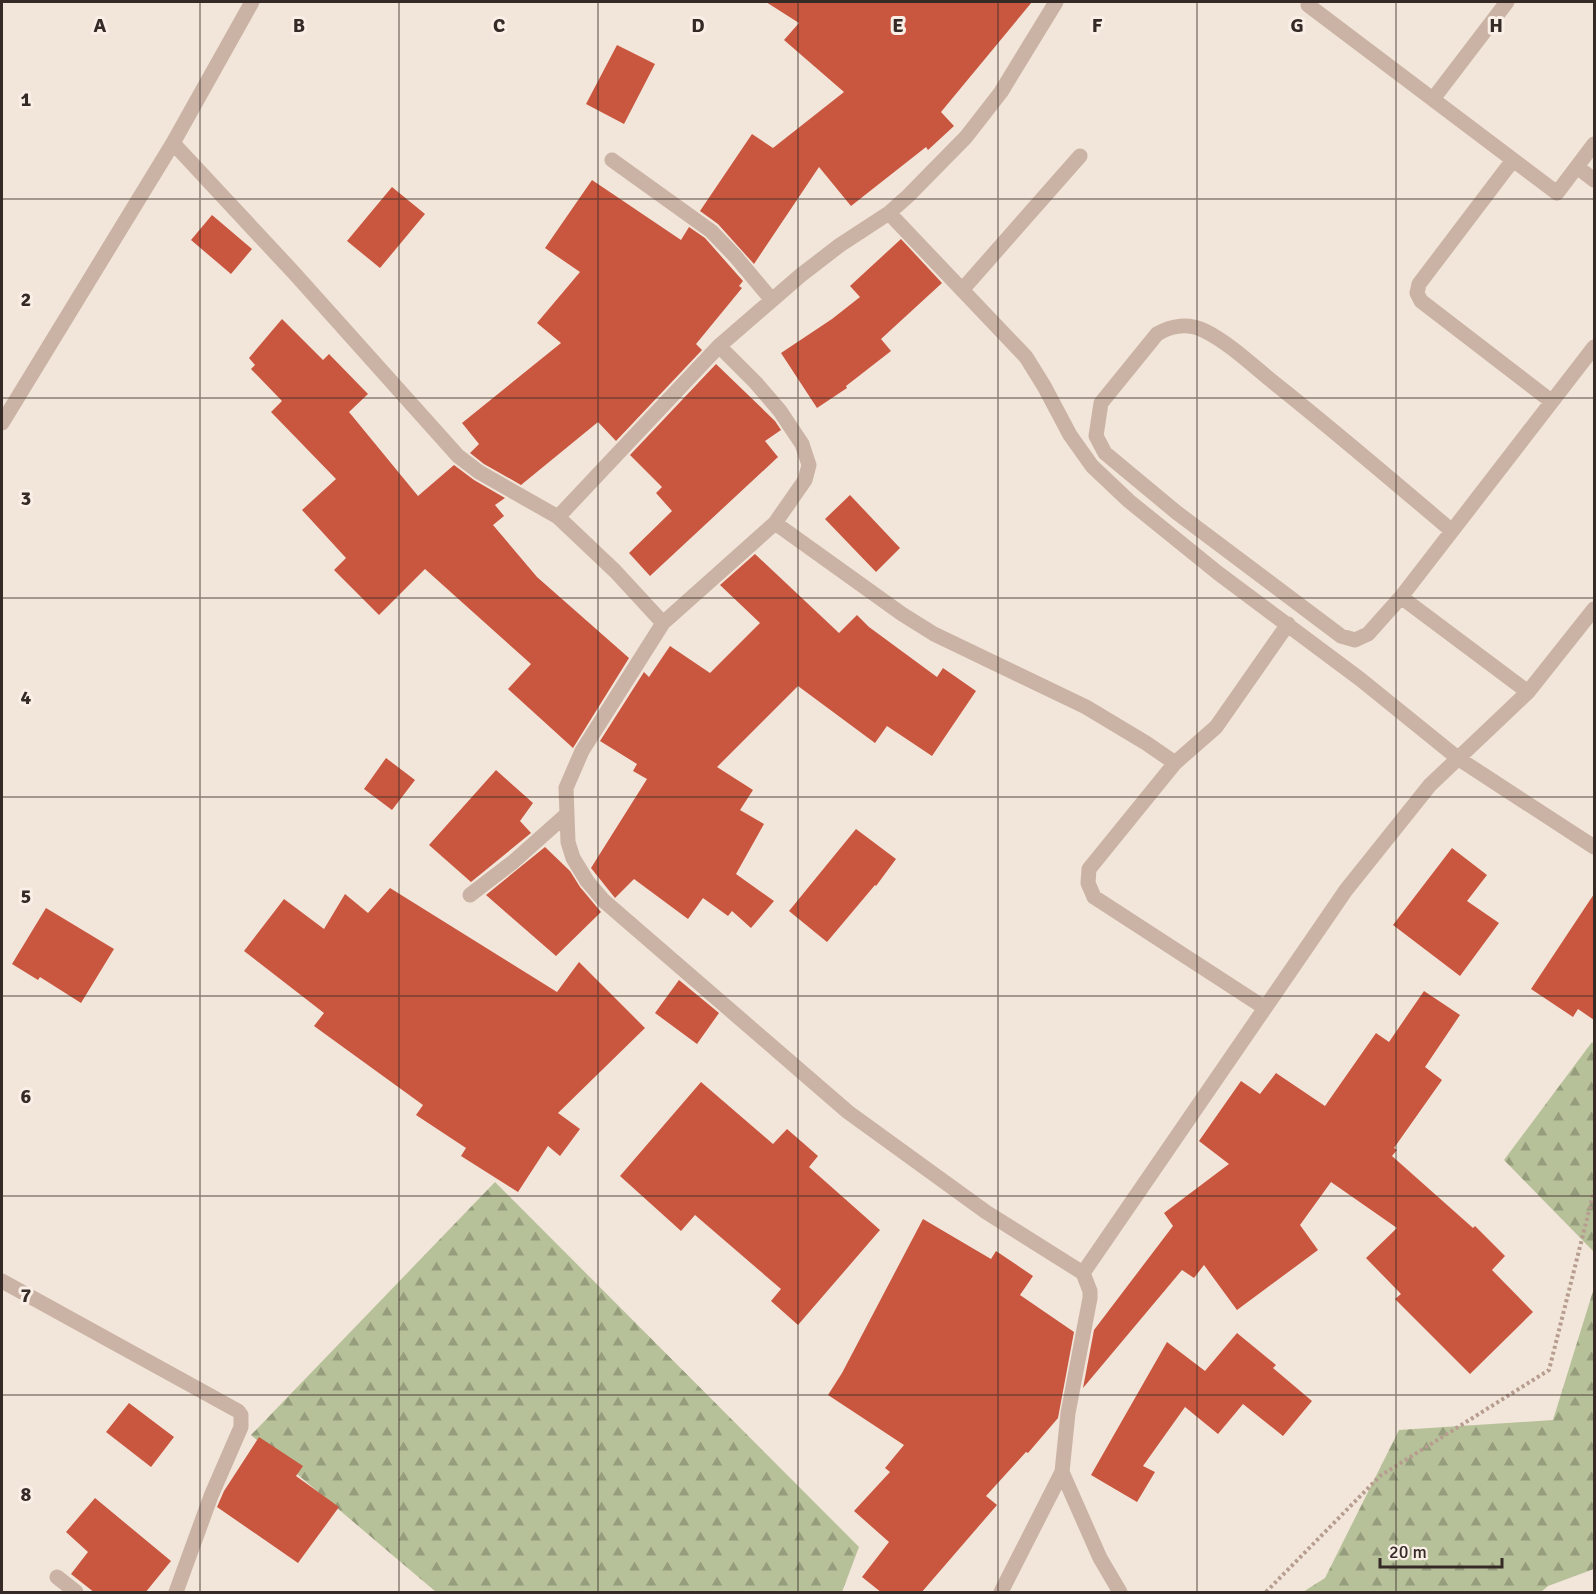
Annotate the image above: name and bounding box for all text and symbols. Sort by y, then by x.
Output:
text: A [94,13,107,38]
text: B [293,13,305,38]
text: C [493,13,505,38]
text: D [691,13,705,38]
text: E [892,13,904,38]
text: F [1092,13,1103,38]
text: G [1290,13,1304,38]
text: H [1489,13,1503,38]
text: 1 [21,87,32,112]
text: 2 [21,287,31,312]
text: 3 [21,486,31,511]
text: 4 [21,685,32,710]
text: 5 [21,884,31,909]
text: 6 [21,1084,32,1109]
text: 7 [21,1283,32,1308]
text: 8 [21,1482,32,1507]
scale bar [1380,1531,1502,1569]
text: 20 m [1389,1541,1427,1563]

